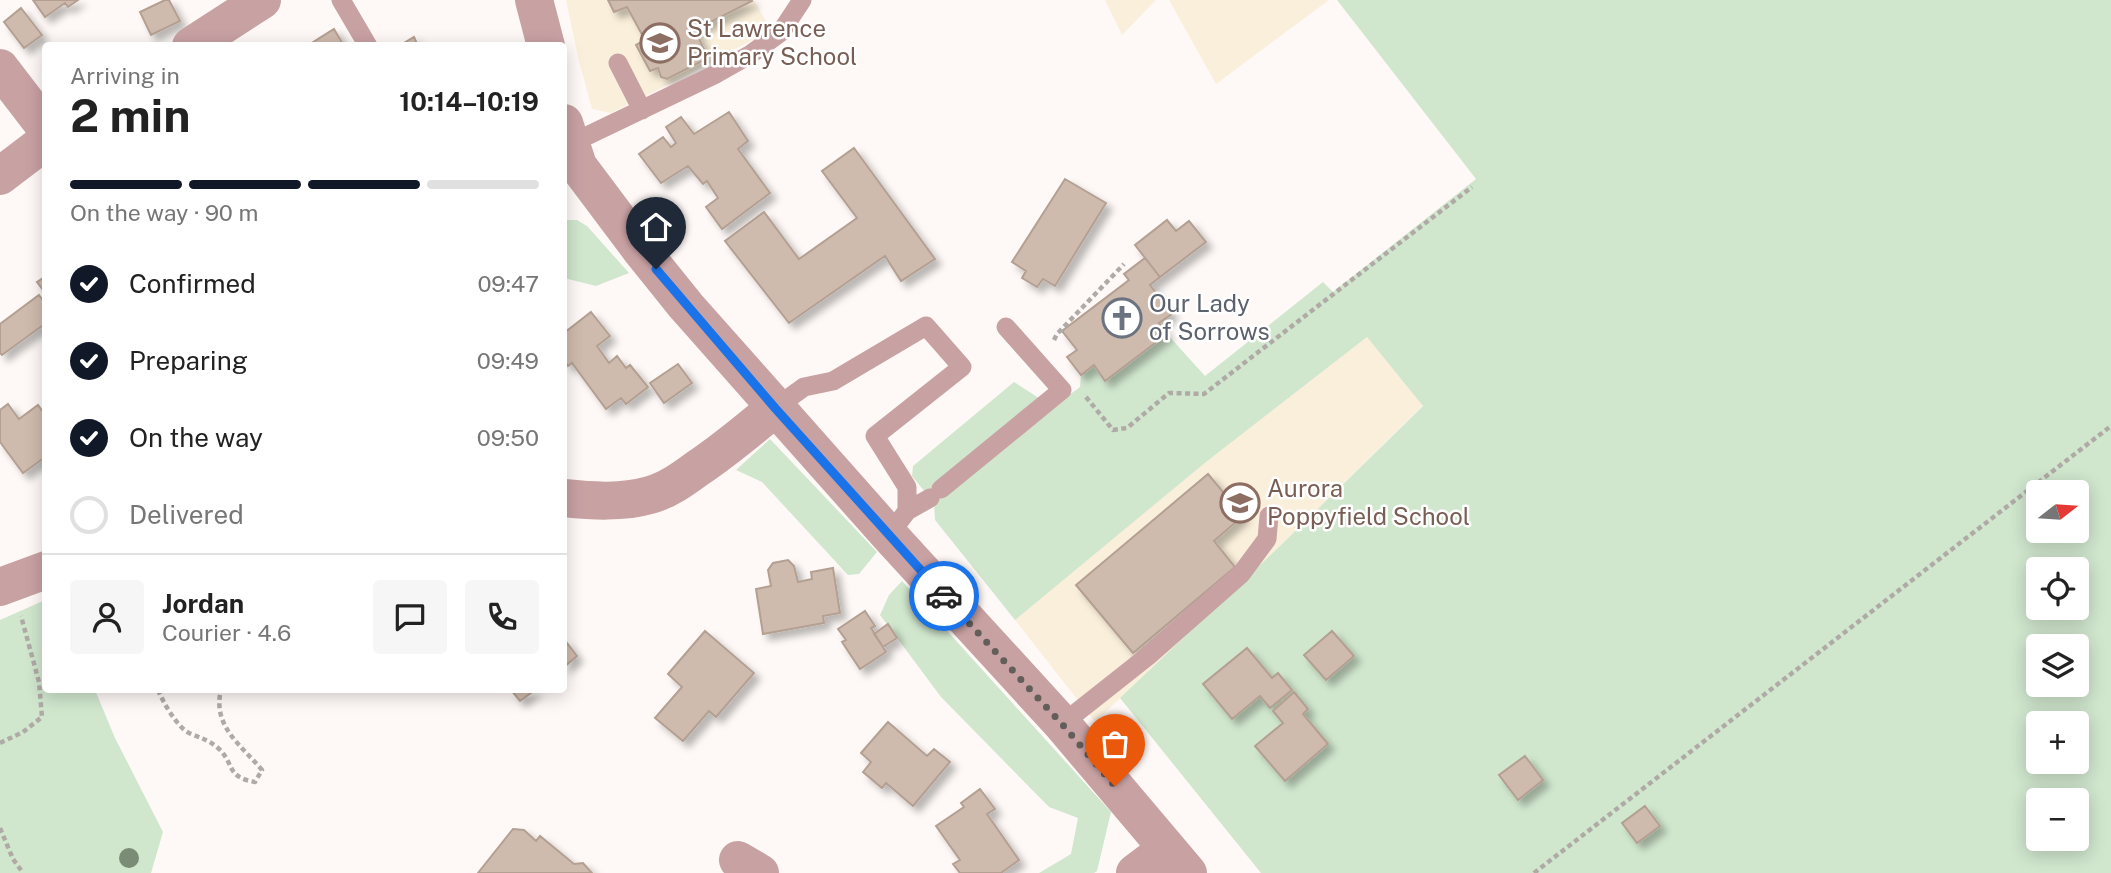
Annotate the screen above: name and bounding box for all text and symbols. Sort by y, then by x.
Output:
place label: St Lawrence Primary School [687,14,857,70]
school or university icon: St Lawrence Primary School [639,22,681,64]
text: Arriving in [70,62,180,89]
text: 10:14–10:19 [399,86,539,117]
text: 2 min [70,88,190,142]
pin [626,197,686,269]
text: On the way · 90 m [70,199,258,226]
icon: home [637,208,675,246]
icon: check [70,265,108,303]
text: Confirmed [129,268,256,299]
text: 09:47 [477,270,539,297]
place label: Our Lady of Sorrows [1149,289,1270,345]
church icon: Our Lady of Sorrows [1101,297,1143,339]
icon: check [70,342,108,380]
text: Preparing [129,345,248,376]
text: 09:49 [477,347,539,374]
icon: check [70,419,108,457]
text: On the way [129,422,263,453]
text: 09:50 [477,424,539,451]
place label: Aurora Poppyfield School [1267,474,1470,530]
north arrow [2026,480,2090,542]
map controls [2026,480,2089,851]
school or university icon: Aurora Poppyfield School [1219,482,1261,524]
text: Delivered [129,499,244,530]
button: locate [2026,557,2089,620]
courier [909,561,979,631]
icon: car [925,577,963,615]
button: person [70,580,144,654]
button: chat [373,580,447,654]
button: phone [465,580,539,654]
text: Jordan [162,588,244,619]
text: Courier · 4.6 [162,619,291,646]
button: layers [2026,634,2089,697]
button: + [2026,711,2089,774]
pin [1085,714,1145,786]
icon: bag [1096,725,1134,763]
button: − [2026,788,2089,851]

